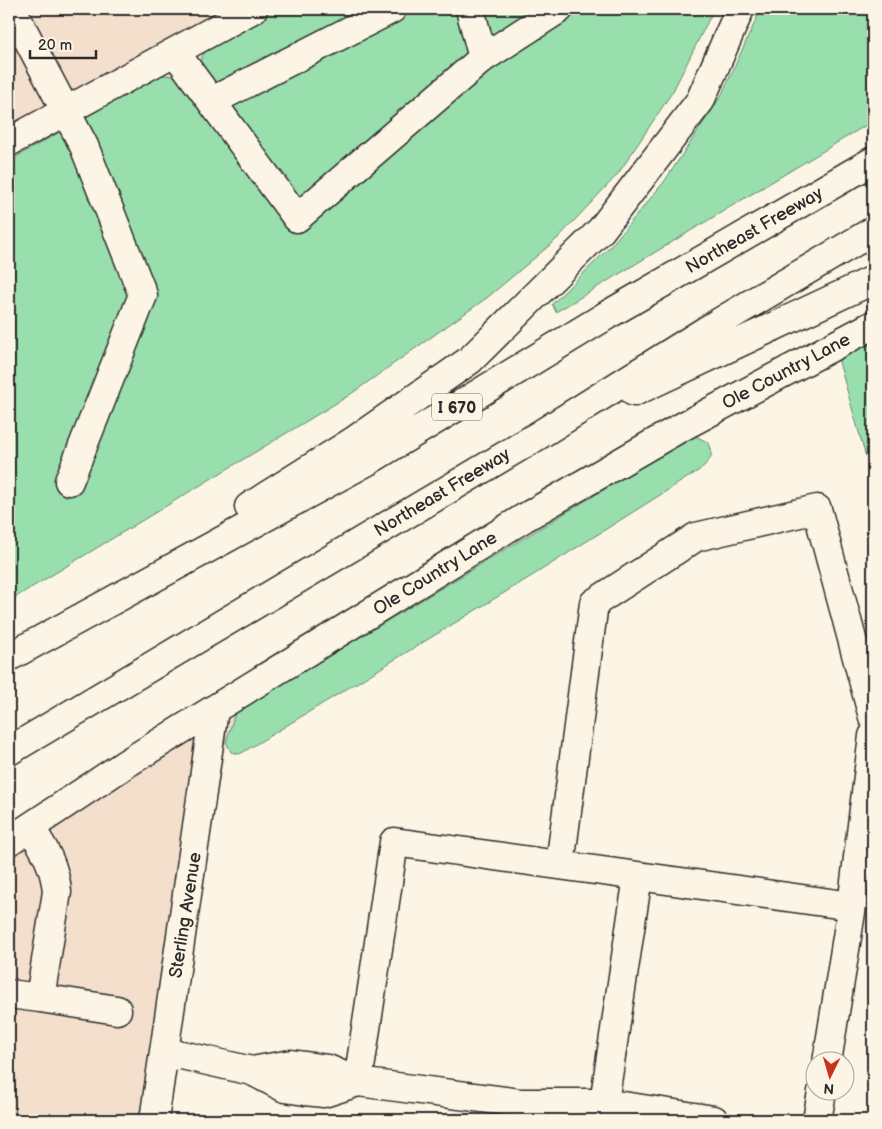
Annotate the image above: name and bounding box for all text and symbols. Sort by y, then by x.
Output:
scale bar [30,28,96,60]
text: 20 m [38,36,72,55]
street label: Northeast Freeway [682,182,827,278]
street label: Ole Country Lane [719,329,854,414]
road number: I 670 [432,394,482,421]
street label: Northeast Freeway [371,443,515,541]
street label: Ole Country Lane [370,527,501,620]
street label: Sterling Avenue [165,850,206,979]
north arrow [804,1052,854,1102]
text: N [823,1080,835,1097]

